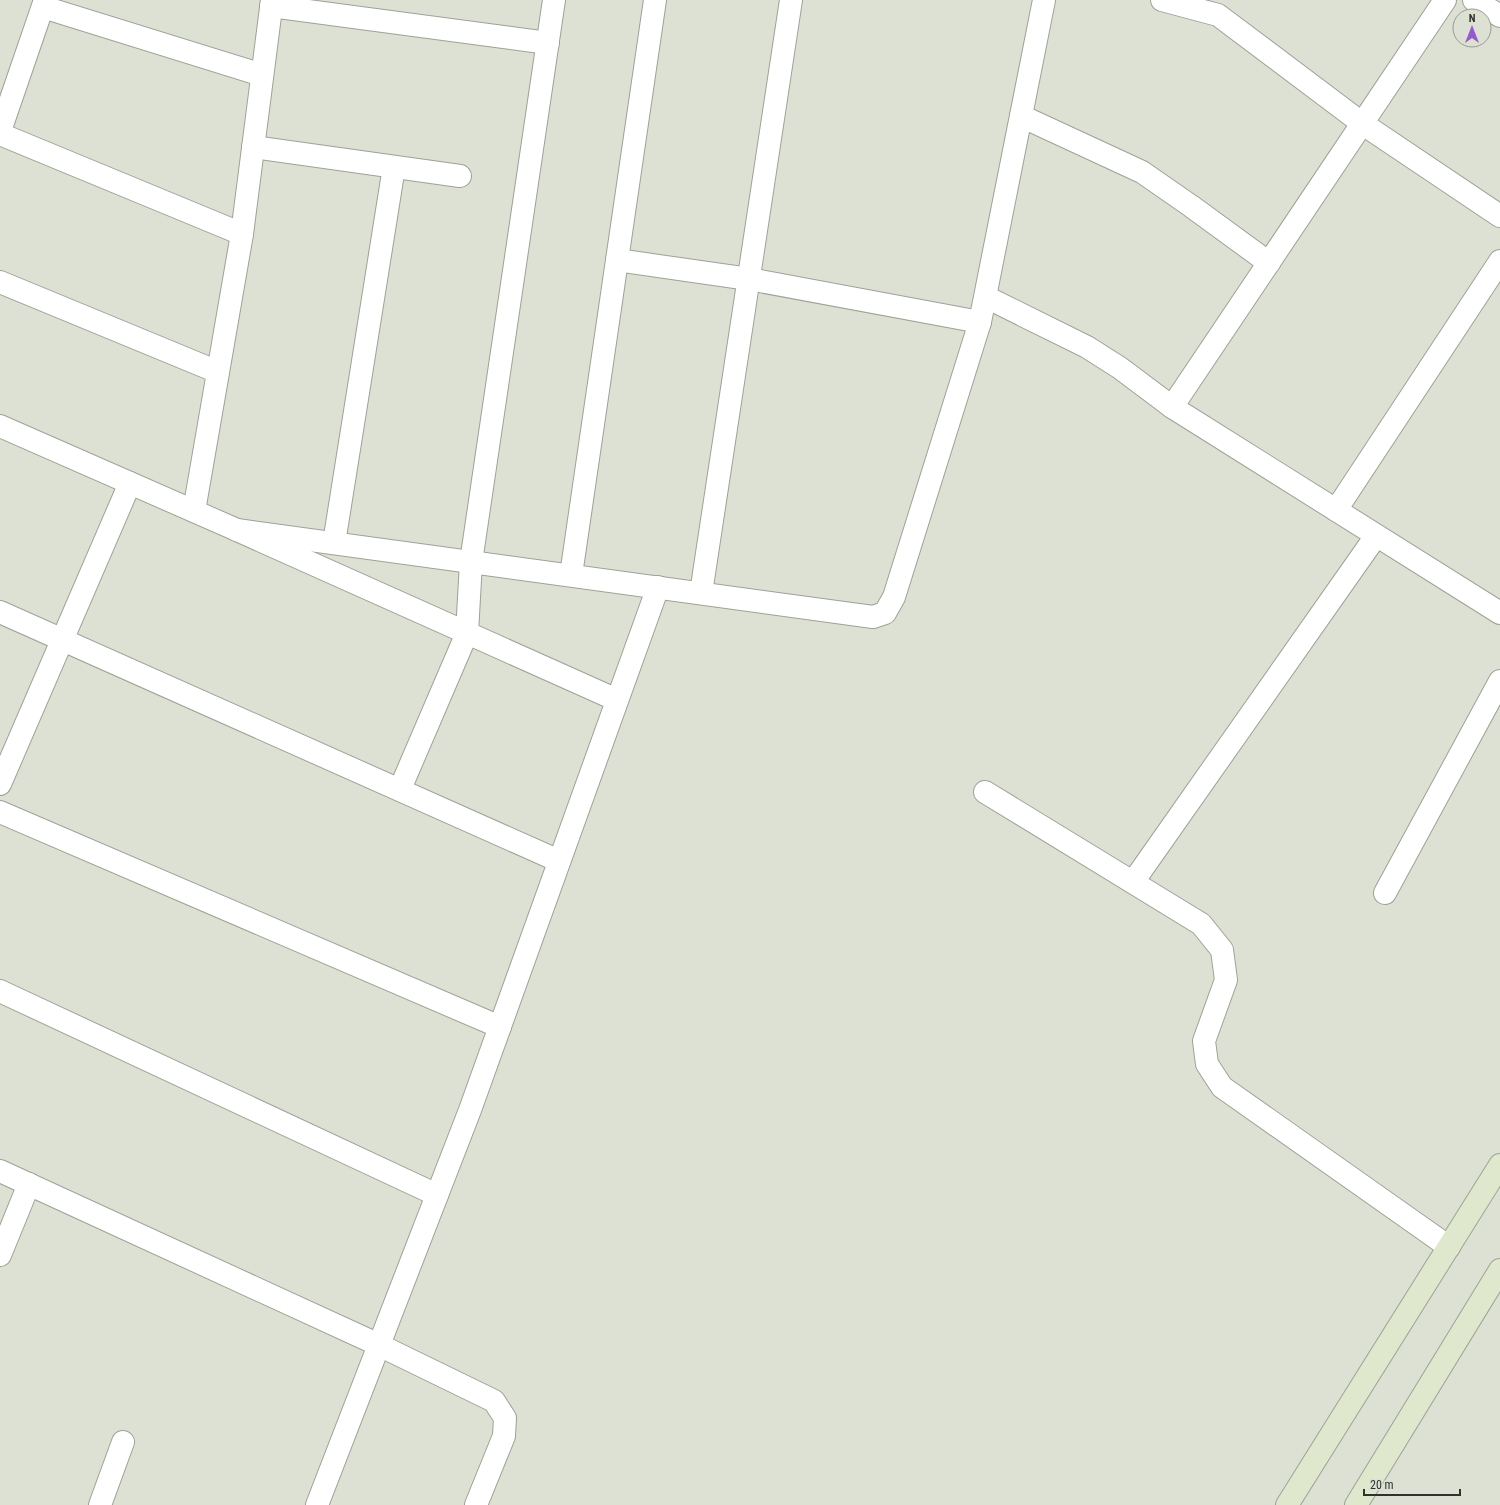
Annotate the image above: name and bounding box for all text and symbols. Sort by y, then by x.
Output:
north arrow [1452,8,1492,48]
text: N [1469,12,1476,25]
scale bar [1364,1471,1460,1497]
text: 20 m [1370,1478,1394,1492]

